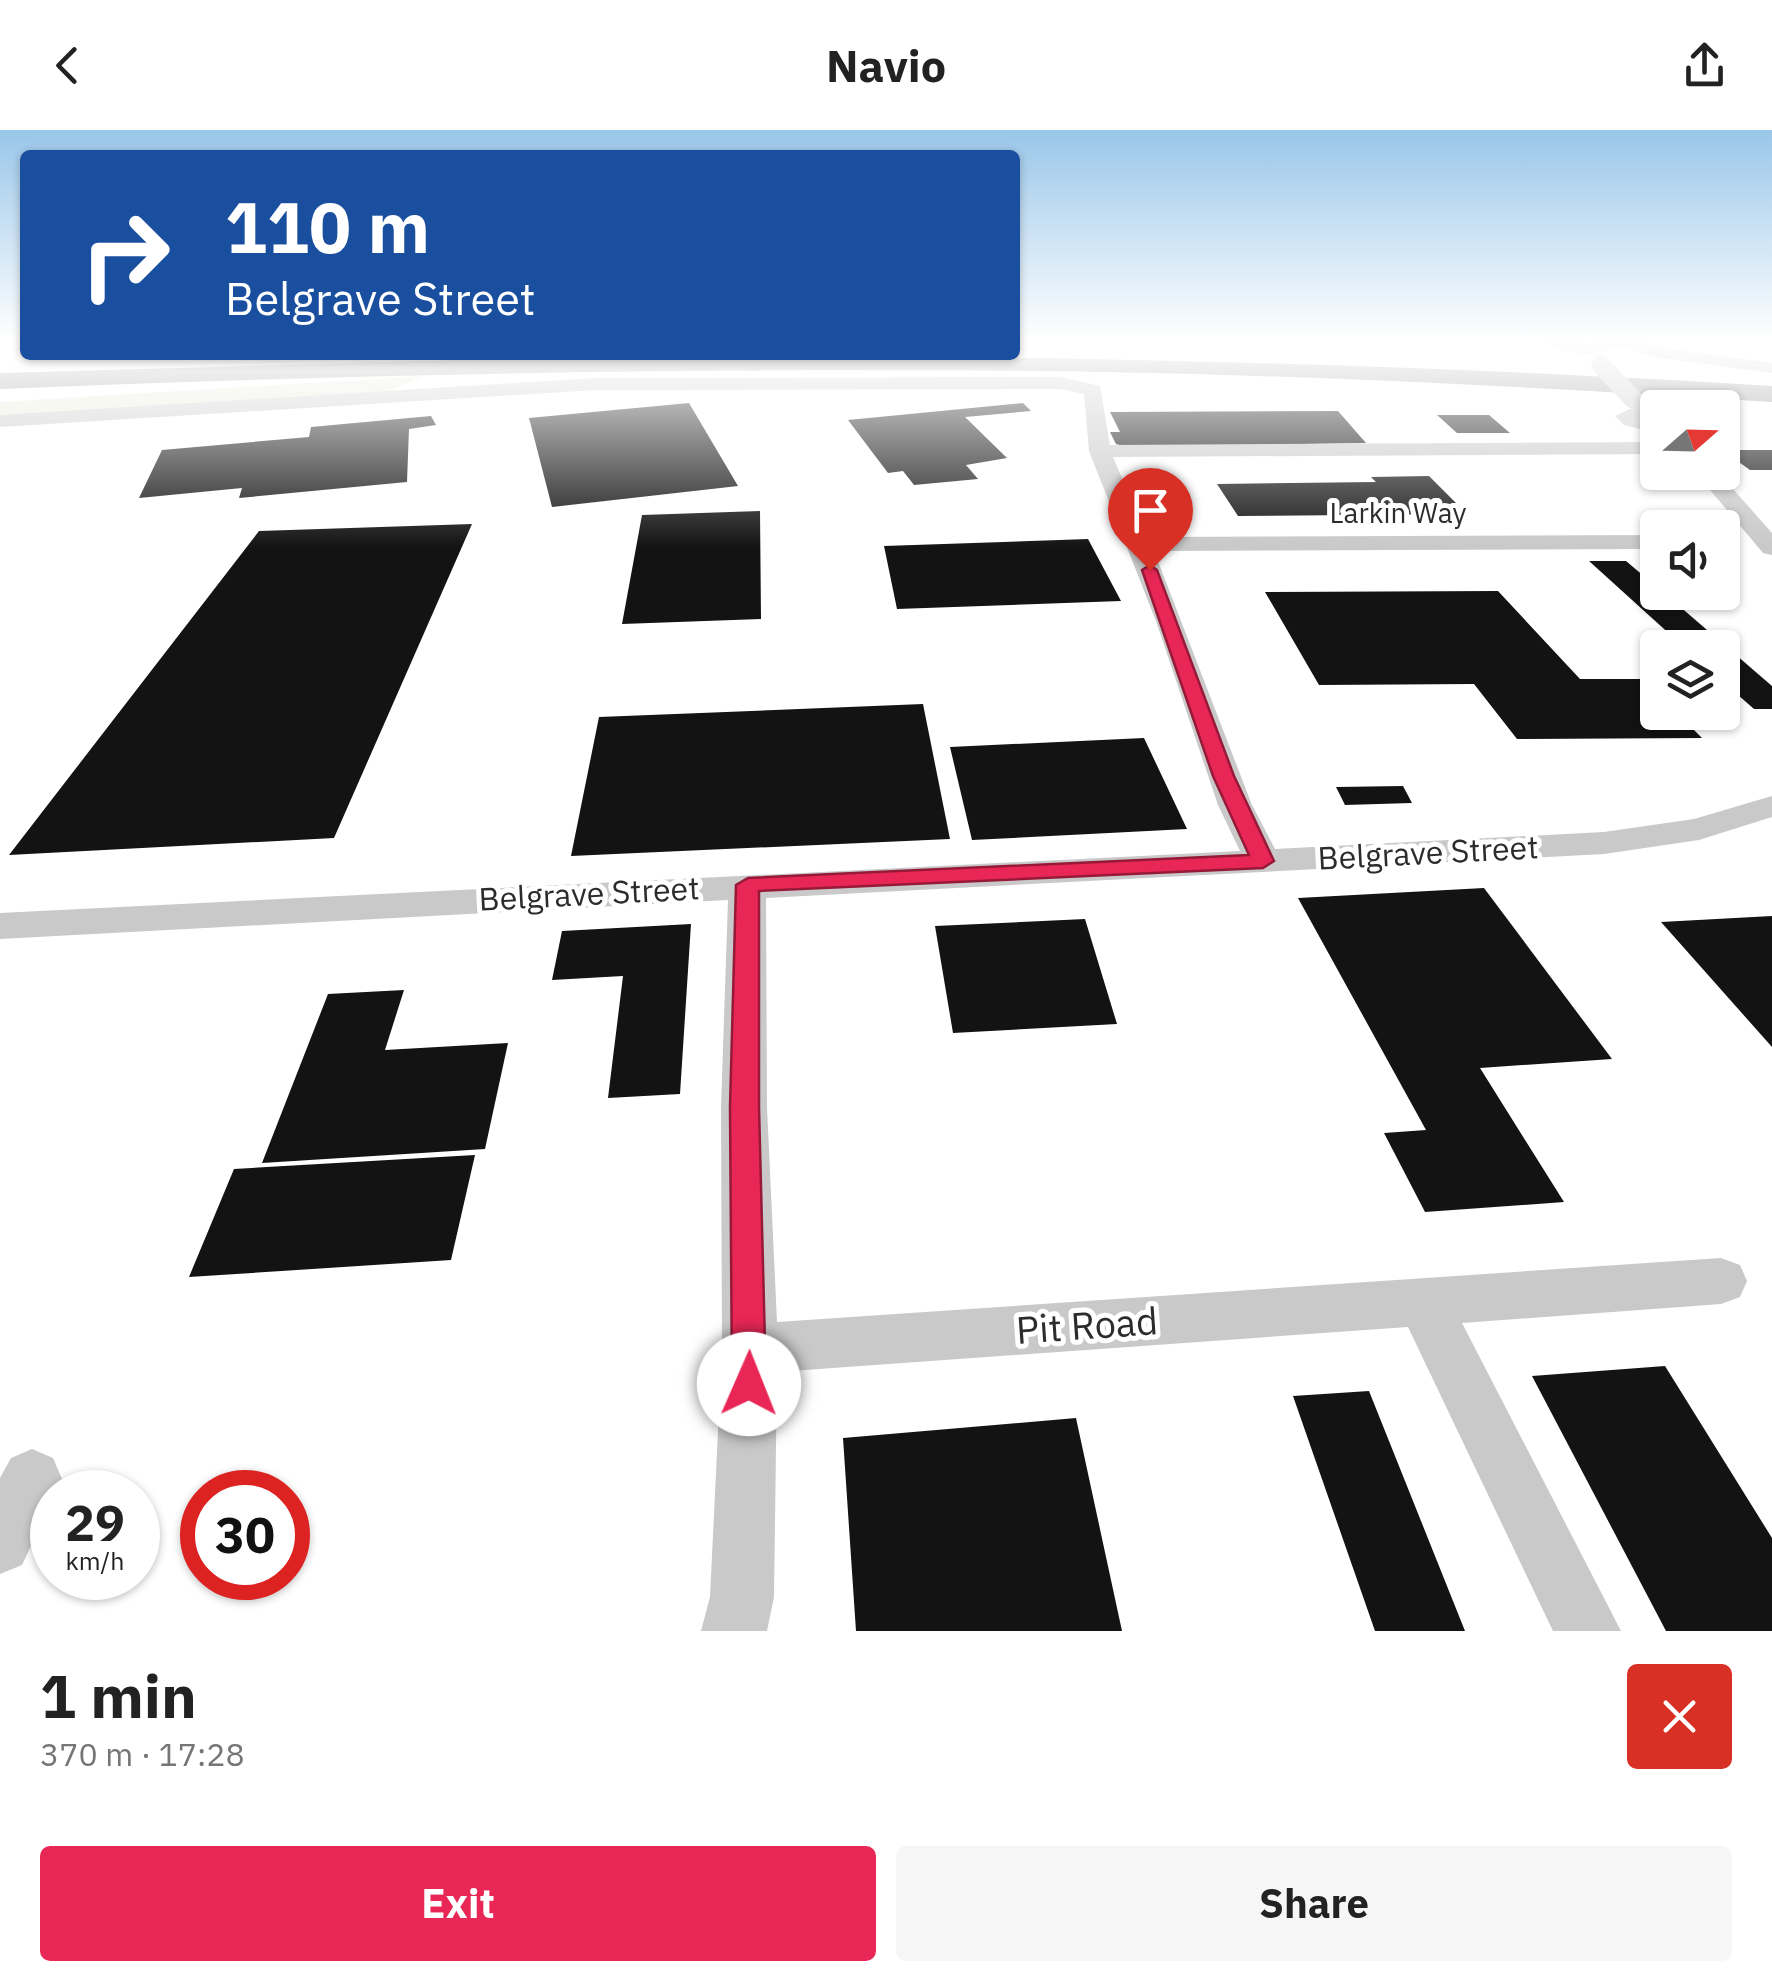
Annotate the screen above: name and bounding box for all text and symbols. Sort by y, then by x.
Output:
text: Navio [826,36,946,94]
icon: back [40,38,95,93]
icon: share [1677,38,1732,93]
text: 110 m [225,181,430,272]
icon: right [60,190,190,320]
text: Belgrave Street [225,269,536,327]
north arrow [1640,390,1740,490]
map controls [1640,390,1740,730]
pin [1108,468,1193,571]
icon: arrive [1123,483,1178,538]
street label: Larkin Way [1330,494,1467,531]
button: sound [1640,510,1740,610]
button: layers [1640,630,1740,730]
street label: Belgrave Street [1317,825,1539,879]
street label: Belgrave Street [478,866,700,920]
street label: Pit Road [1014,1295,1160,1354]
position arrow [697,1332,801,1436]
speed limit sign: 30 [180,1470,310,1600]
text: 29 [65,1490,125,1555]
text: km/h [66,1544,124,1577]
text: 1 min [40,1656,197,1735]
button: close [1627,1664,1732,1769]
text: 370 m · 17:28 [40,1733,245,1775]
button: Exit [40,1846,876,1961]
button: Share [896,1846,1732,1961]

